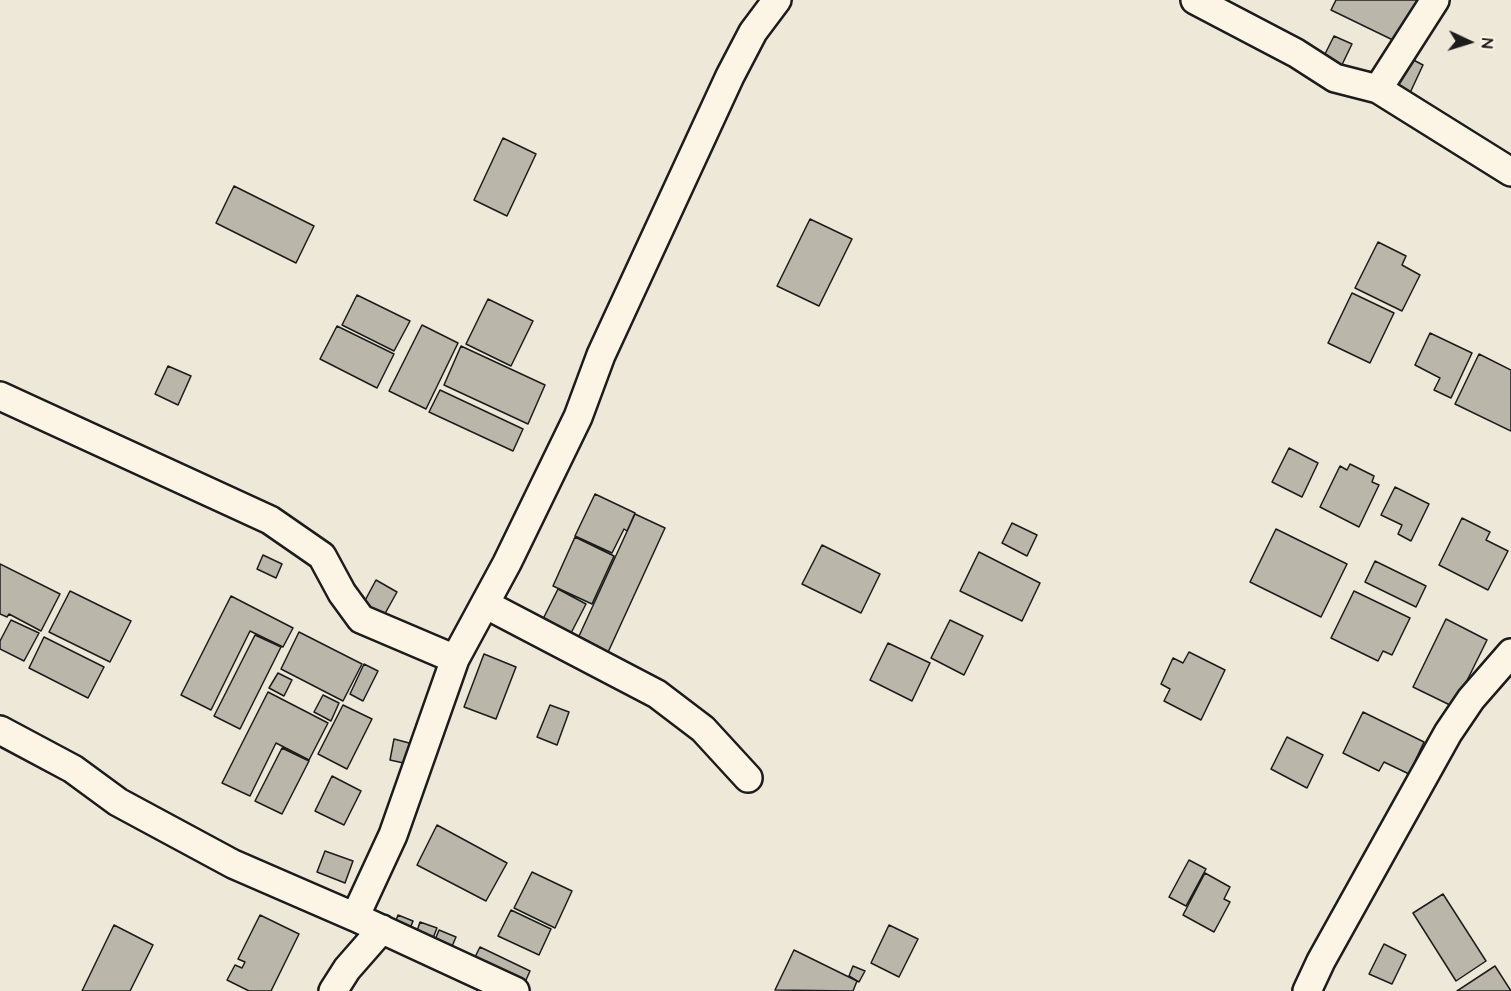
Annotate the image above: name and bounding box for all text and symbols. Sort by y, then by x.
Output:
north arrow [1439,12,1499,72]
text: N [1476,37,1498,49]

